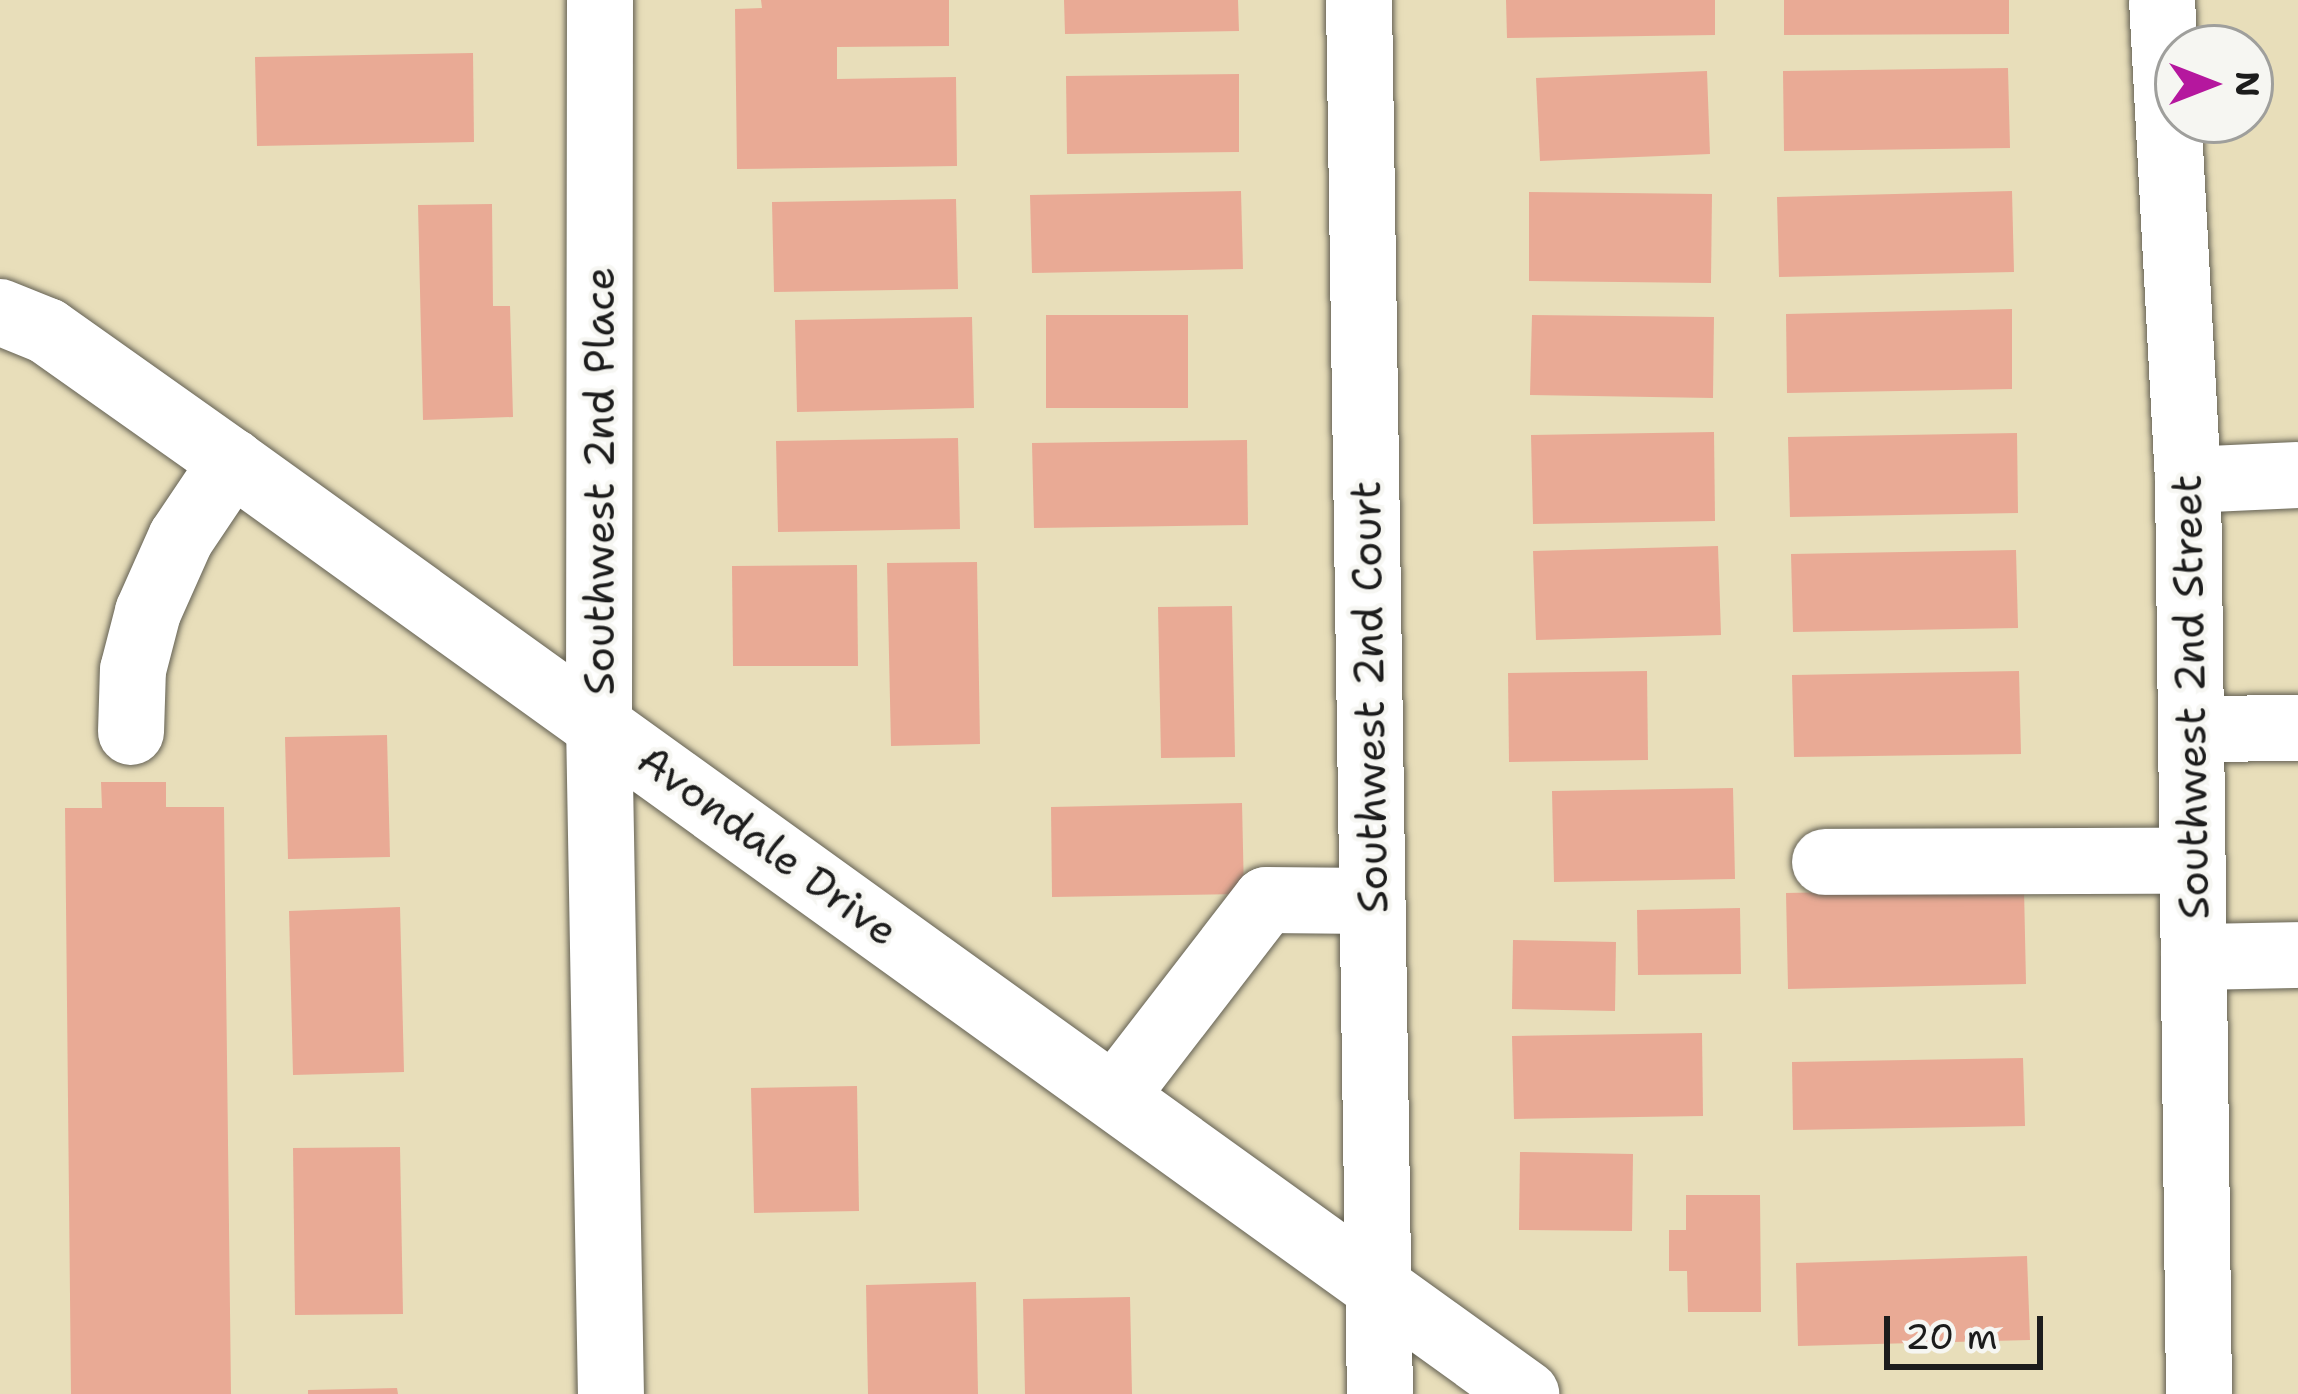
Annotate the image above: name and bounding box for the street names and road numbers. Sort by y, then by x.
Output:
street label: Southwest 2nd Place [574,267,624,695]
street label: Southwest 2nd Street [2161,474,2219,920]
street label: Southwest 2nd Court [1340,480,1398,914]
street label: Avondale Drive [628,734,908,956]

